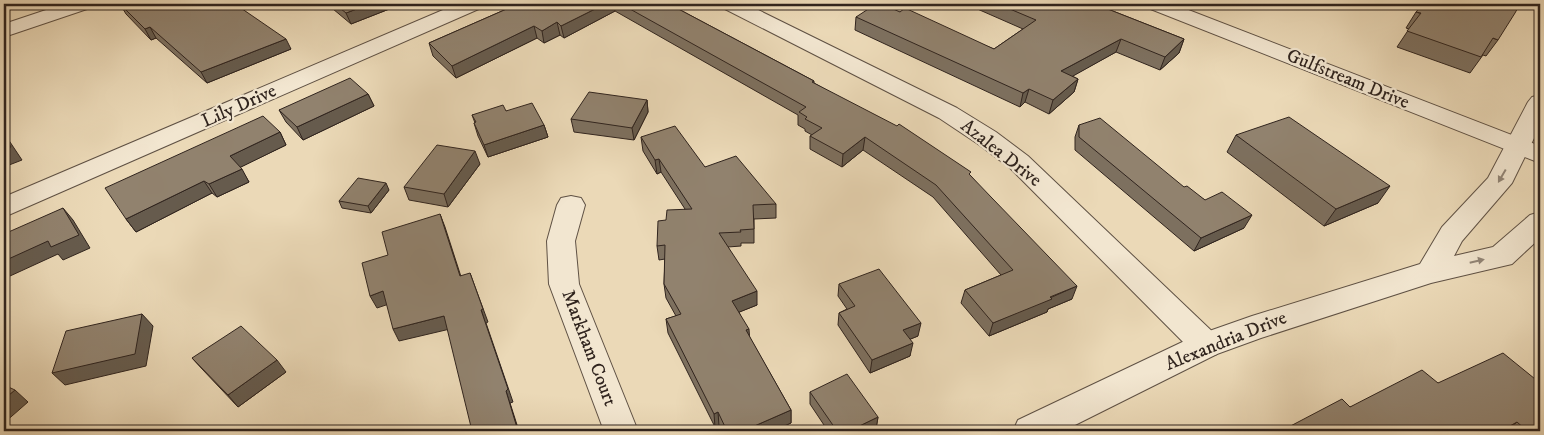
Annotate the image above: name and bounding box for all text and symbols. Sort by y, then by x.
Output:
street label: Gulfstream Drive [1283,44,1413,114]
street label: Lily Drive [198,79,280,133]
street label: Azalea Drive [956,114,1046,192]
one-way arrow [1498,170,1507,183]
one-way arrow [1470,257,1485,265]
street label: Markham Court [556,287,622,409]
street label: Alexandria Drive [1162,306,1290,376]

